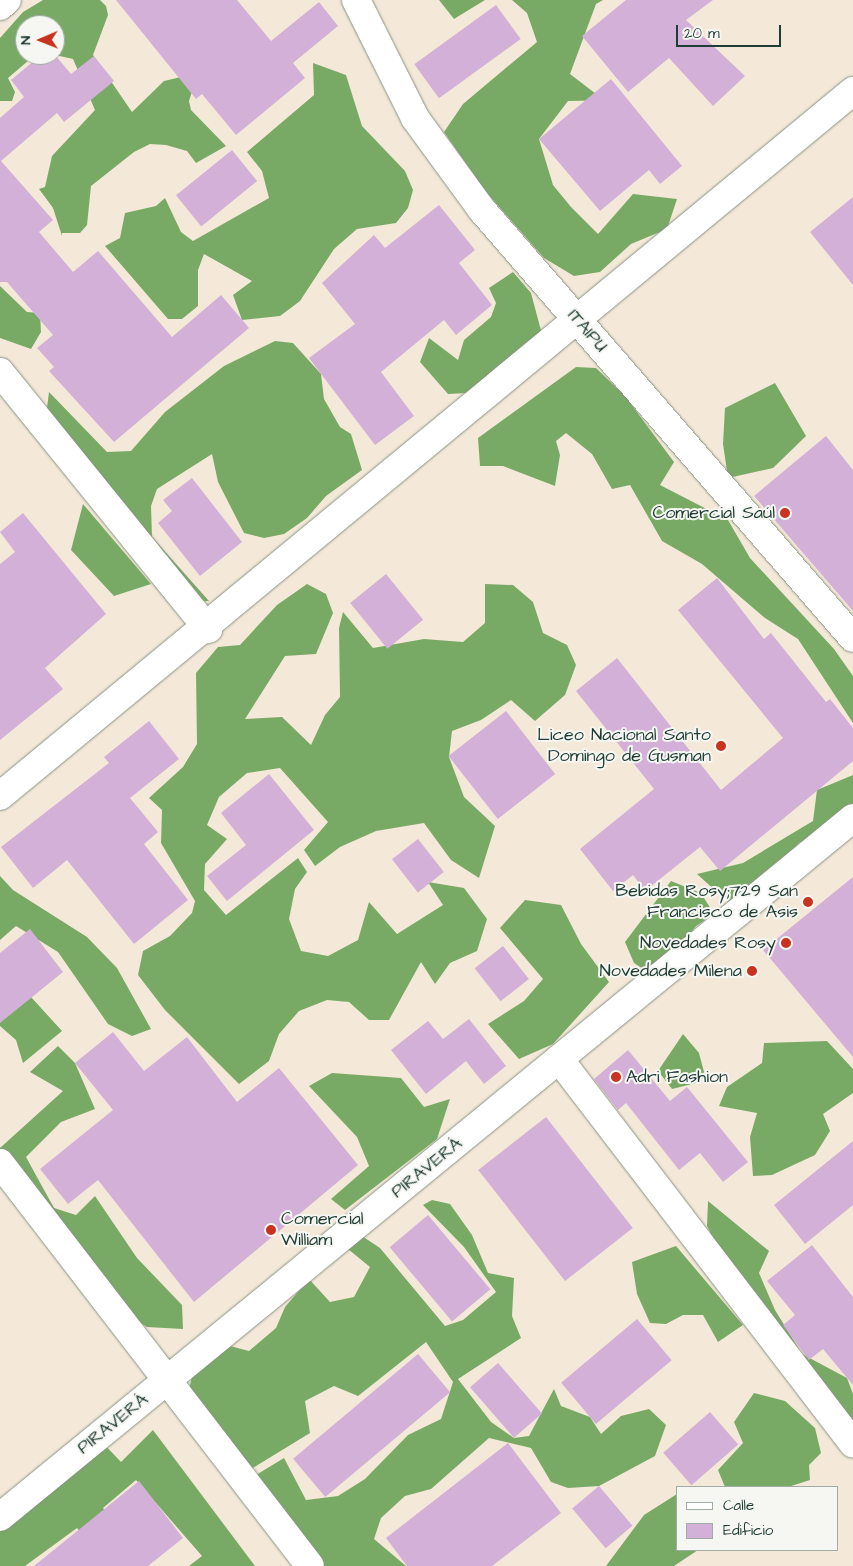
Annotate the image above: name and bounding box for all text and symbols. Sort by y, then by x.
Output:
north arrow [15,15,65,65]
scale bar [678,15,783,47]
text: 20 m [684,23,720,44]
text: N [16,36,36,45]
street label: ITAIPU [563,305,611,357]
place label: Comercial Saúl [652,502,775,524]
marker: Comercial Saúl [779,507,791,519]
place label: Liceo Nacional Santo Domingo de Gusman [537,725,711,768]
marker: Liceo Nacional Santo Domingo de Gusman [715,740,727,752]
place label: Bebidas Rosy;729 San Francisco de Asis [615,881,798,924]
marker: Bebidas Rosy;729 San Francisco de Asis [802,896,814,908]
place label: Novedades Rosy [640,932,776,954]
marker: Novedades Rosy [780,937,792,949]
place label: Novedades Milena [600,960,742,982]
marker: Novedades Milena [746,965,758,977]
place label: Adri Fashion [626,1066,728,1088]
marker: Adri Fashion [610,1071,622,1083]
street label: PIRAVERÁ [387,1133,467,1203]
place label: Comercial William [281,1209,364,1252]
marker: Comercial William [265,1224,277,1236]
street label: PIRAVERÁ [73,1389,153,1459]
legend [676,1486,838,1551]
text: Calle [723,1495,754,1516]
text: Edificio [723,1520,773,1541]

